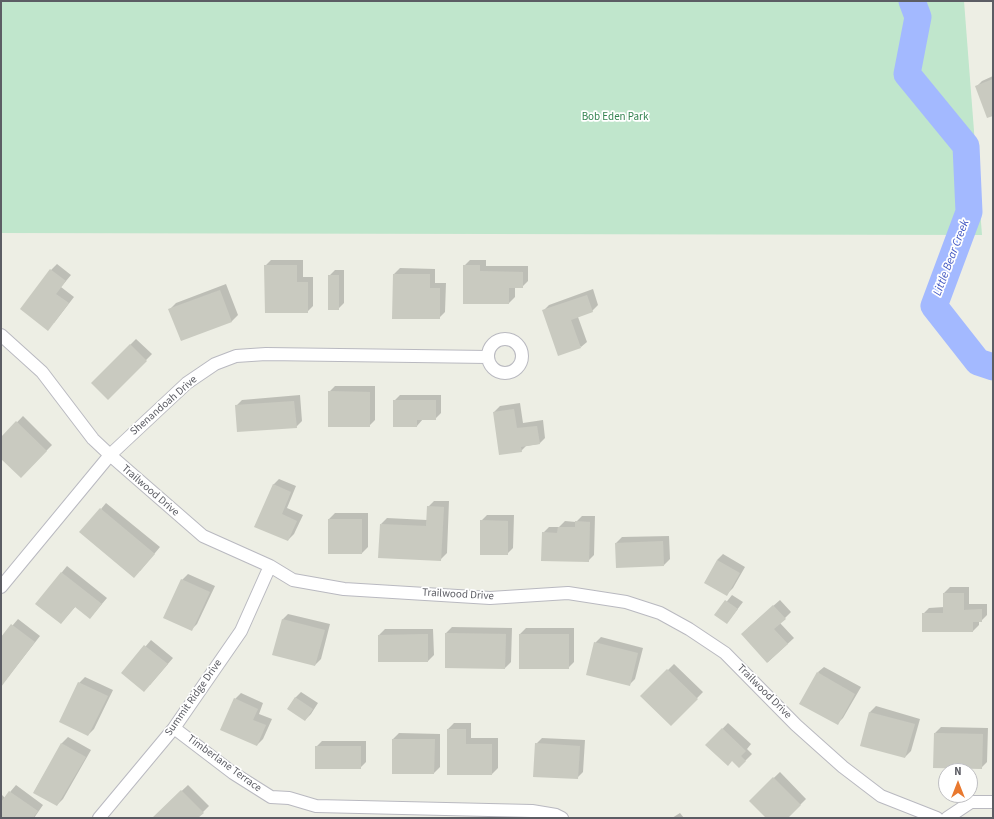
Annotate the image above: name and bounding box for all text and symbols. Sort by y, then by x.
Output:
park label: Bob Eden Park [582,111,648,125]
water label: Little Bear Creek [931,218,973,298]
street label: Shenandoah Drive [128,373,200,439]
street label: Trailwood Drive [119,462,181,520]
street label: Trailwood Drive [422,587,494,603]
street label: Summit Ridge Drive [163,657,225,739]
street label: Trailwood Drive [734,662,794,722]
street label: Timberlane Terrace [184,733,264,795]
north arrow [938,763,978,803]
text: N [954,764,962,779]

